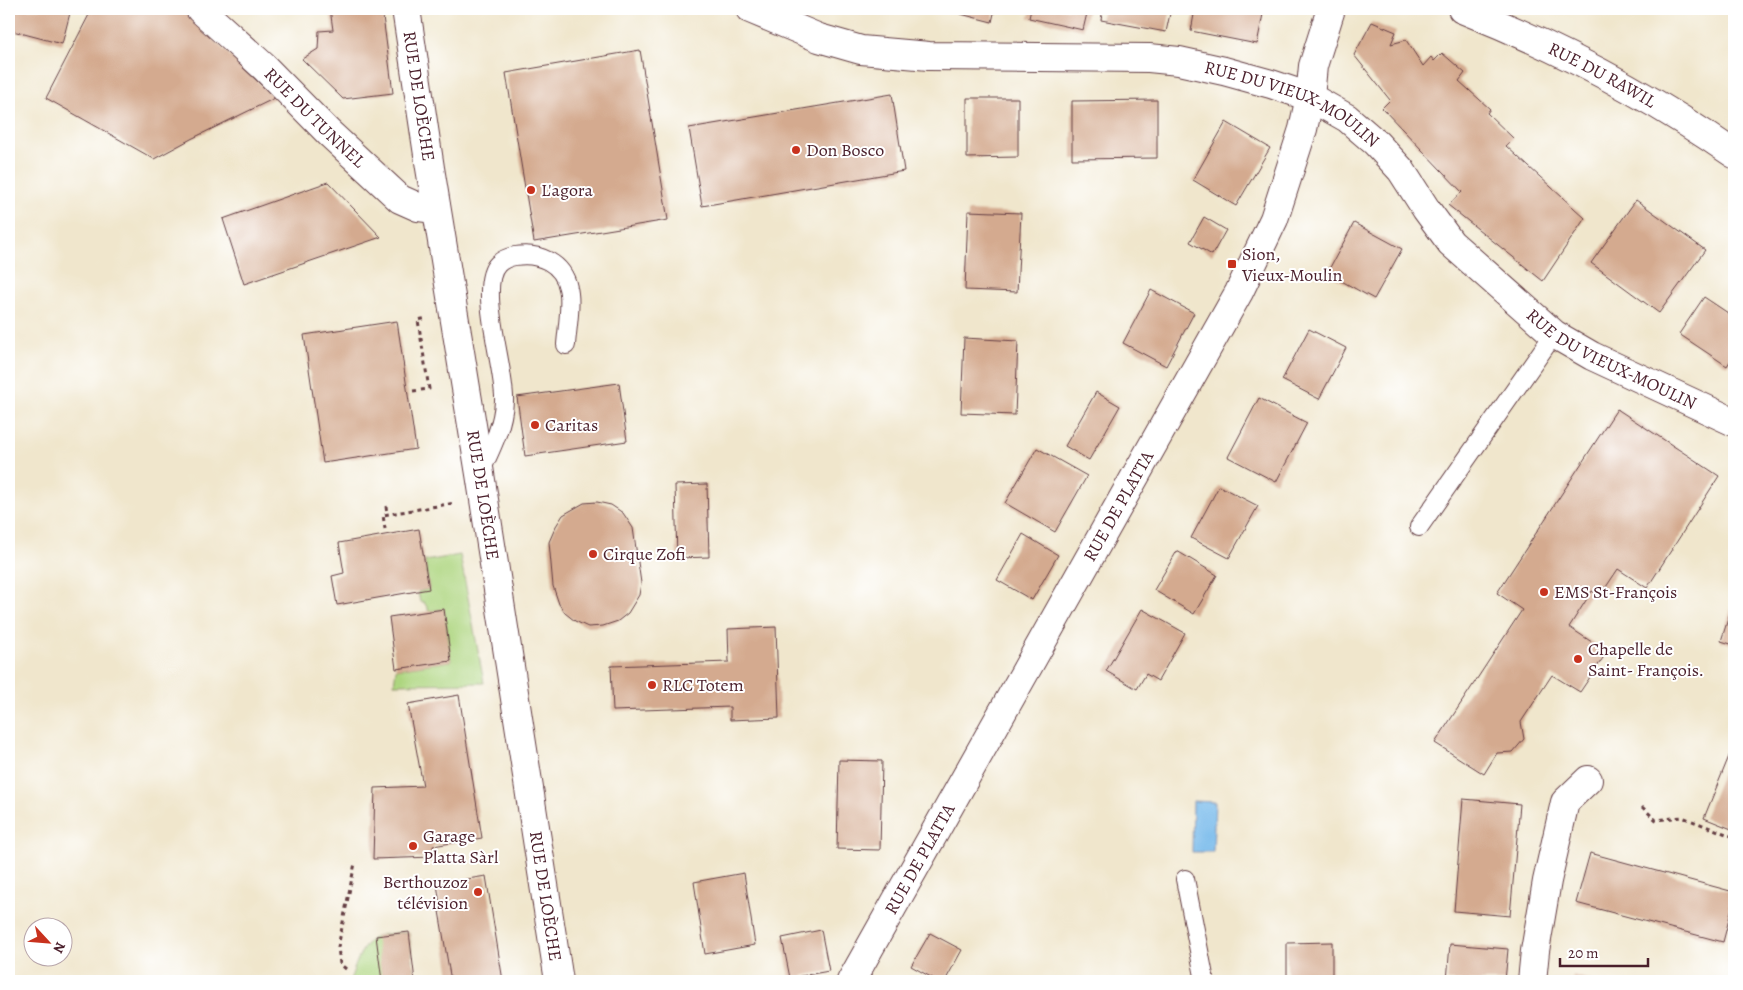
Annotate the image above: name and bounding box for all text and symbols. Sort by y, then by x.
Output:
street label: RUE DE LOÈCHE [397,29,441,163]
street label: RUE DU RAWIL [1544,36,1661,114]
street label: RUE DU VIEUX-MOULIN [1202,55,1384,153]
street label: RUE DU TUNNEL [259,62,371,173]
place label: Don Bosco [806,138,884,162]
marker: Don Bosco [790,144,802,156]
place label: L'agora [541,178,594,202]
marker: L'agora [525,184,537,196]
place label: Sion, Vieux-Moulin [1241,242,1343,287]
marker: Sion, Vieux-Moulin [1226,258,1238,270]
street label: RUE DU VIEUX-MOULIN [1521,303,1701,415]
place label: Caritas [545,413,598,437]
marker: Caritas [529,419,541,431]
street label: RUE DE LOÈCHE [461,428,505,562]
street label: RUE DE PLATTA [1078,446,1159,566]
place label: Cirque Zofi [603,542,686,566]
marker: Cirque Zofi [587,548,599,560]
place label: EMS St-François [1554,580,1677,604]
marker: EMS St-François [1538,586,1550,598]
place label: Chapelle de Saint- François. [1588,637,1704,682]
marker: Chapelle de Saint- François. [1572,653,1584,665]
place label: RLC Totem [662,673,744,697]
marker: RLC Totem [646,679,658,691]
street label: RUE DE PLATTA [879,799,961,919]
place label: Garage Platta Sàrl [423,824,499,869]
street label: RUE DE LOÈCHE [524,829,568,963]
marker: Garage Platta Sàrl [407,840,419,852]
place label: Berthouzoz télévision [383,870,468,915]
marker: Berthouzoz télévision [472,886,484,898]
north arrow [22,918,72,968]
scale bar [1560,935,1648,967]
text: N [48,939,70,956]
text: 20 m [1568,943,1599,963]

